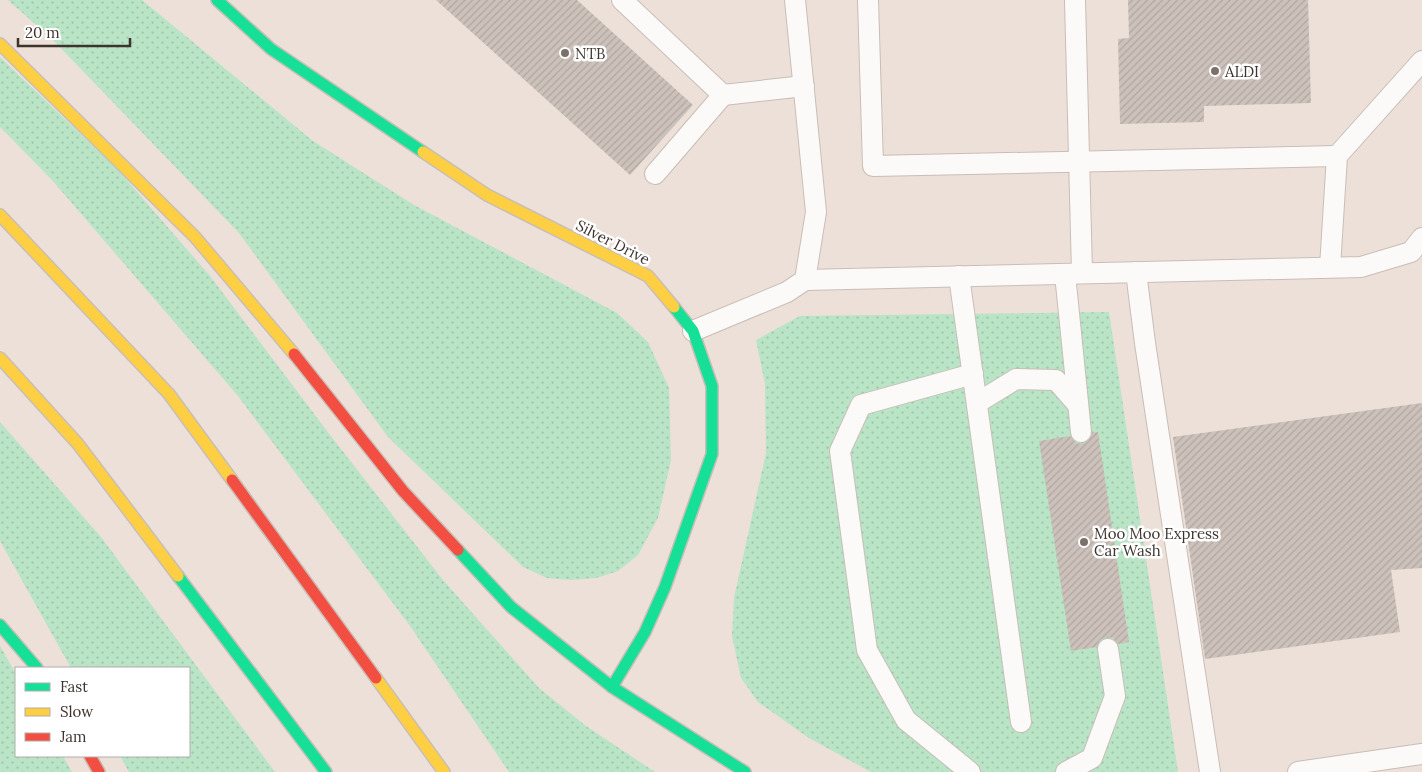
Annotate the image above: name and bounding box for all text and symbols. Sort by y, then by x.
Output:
scale bar [18,15,130,47]
text: 20 m [25,23,60,42]
place label: NTB [575,44,605,63]
marker: NTB [559,47,571,59]
place label: ALDI [1224,62,1259,81]
marker: ALDI [1209,65,1221,77]
street label: Silver Drive [573,215,653,269]
place label: Moo Moo Express Car Wash [1094,524,1219,560]
marker: Moo Moo Express Car Wash [1078,536,1090,548]
legend [15,667,190,757]
text: Fast [60,677,88,696]
text: Slow [60,702,93,721]
text: Jam [59,727,87,746]

